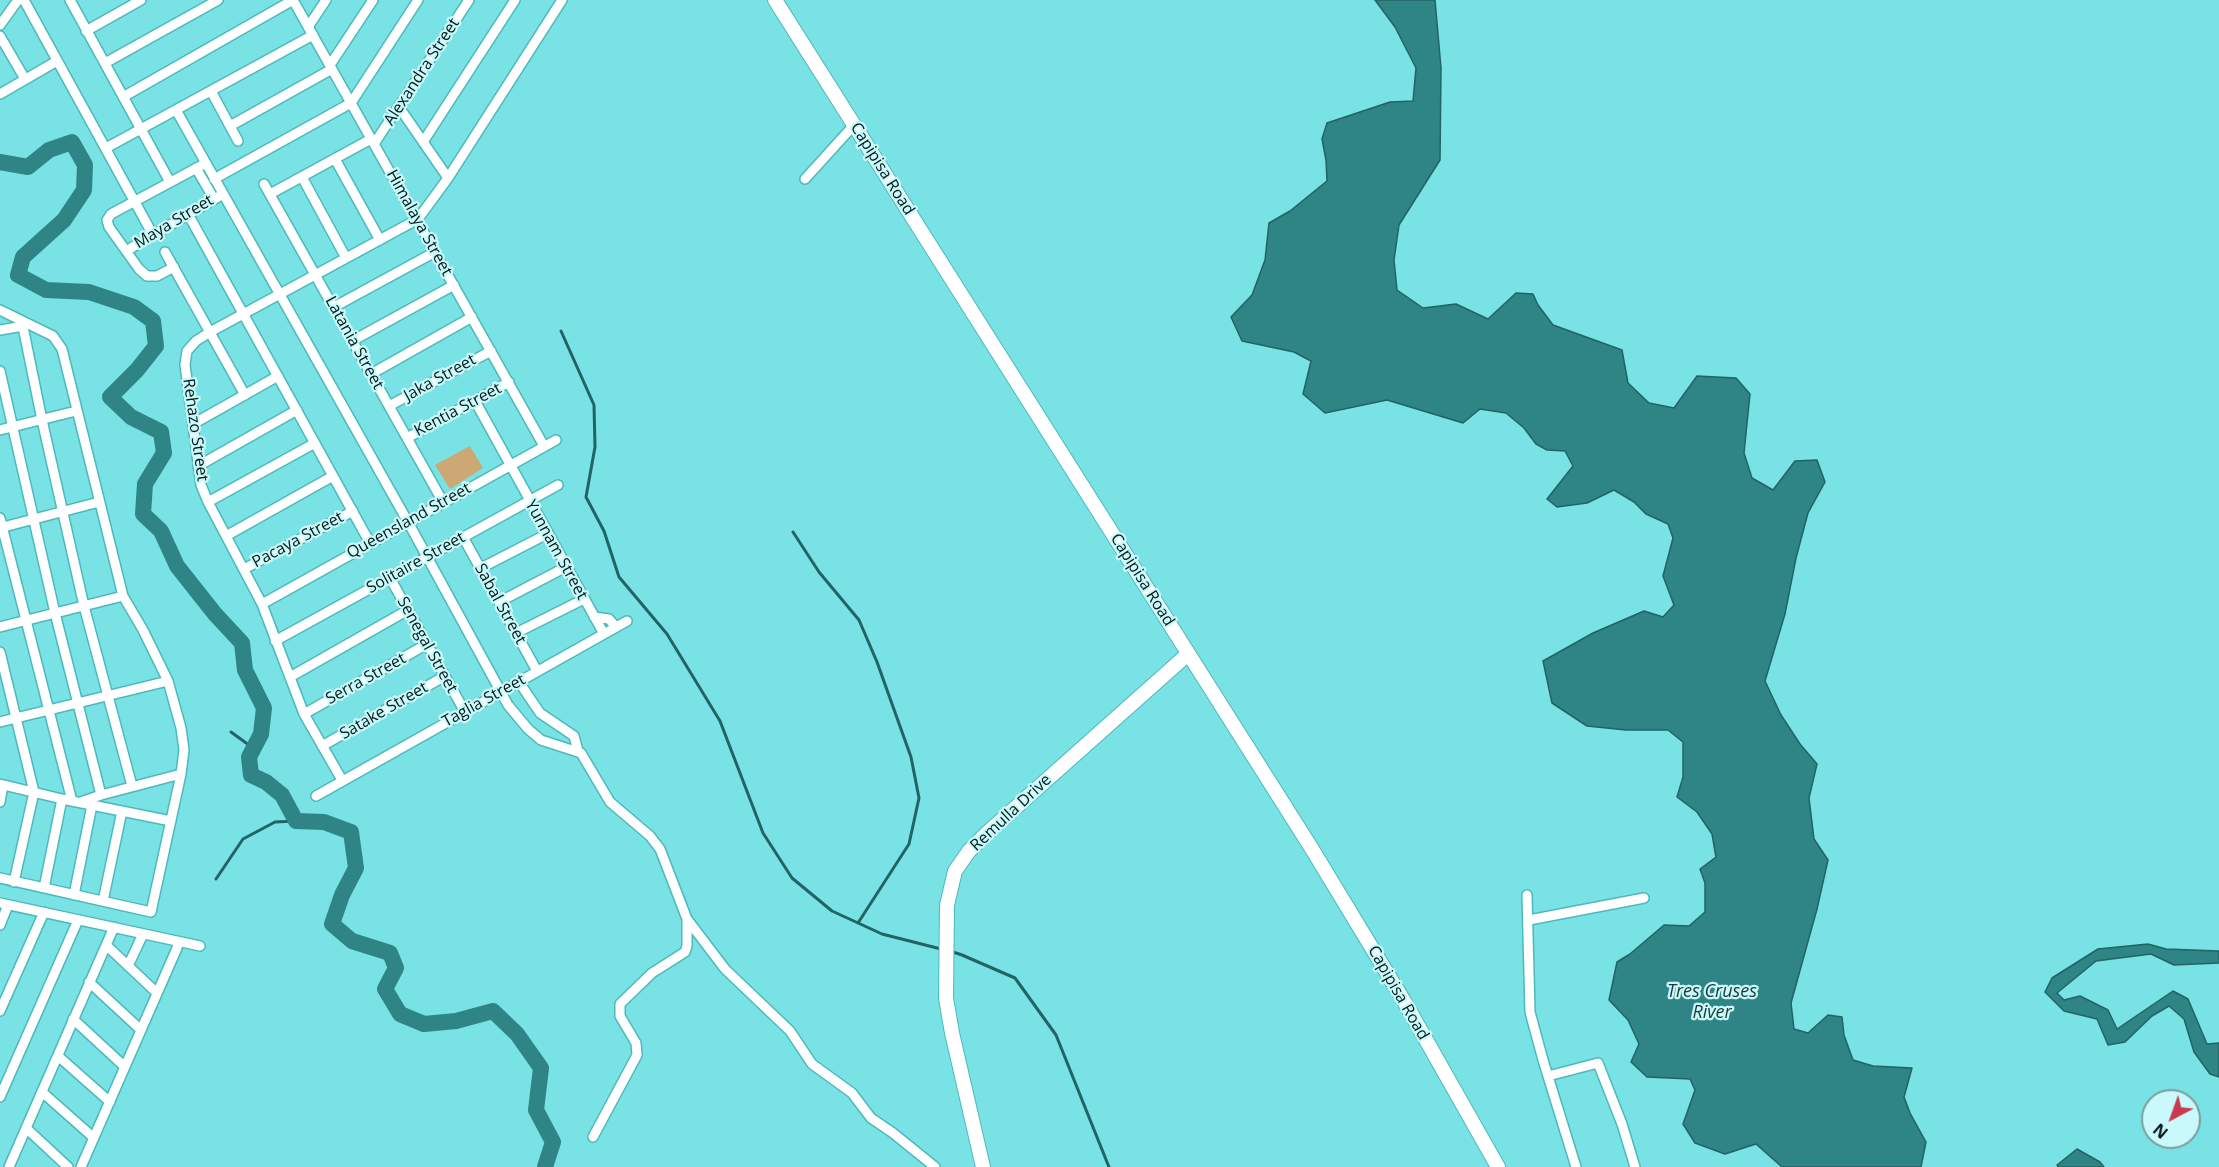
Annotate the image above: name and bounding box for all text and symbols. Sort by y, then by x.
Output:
street label: Alexandra Street [380,15,464,129]
street label: Capipisa Road [846,119,918,219]
street label: Himalaya Street [382,167,456,279]
street label: Maya Street [131,191,217,253]
street label: Latania Street [321,293,387,393]
street label: Jaka Street [401,350,479,406]
street label: Rehazo Street [178,377,212,483]
street label: Kentia Street [411,379,505,441]
street label: Queensland Street [344,479,474,563]
street label: Yunnam Street [521,497,591,603]
street label: Pacaya Street [249,508,347,572]
street label: Solitaire Street [363,528,469,598]
street label: Capipisa Road [1106,530,1178,630]
street label: Sabal Street [470,560,530,648]
street label: Senegal Street [393,594,461,696]
street label: Serra Street [323,649,409,709]
street label: Taglia Street [439,670,529,732]
street label: Satake Street [337,678,431,744]
street label: Remulla Drive [967,771,1055,855]
street label: Capipisa Road [1363,943,1433,1043]
water label: Tres Cruses River [1667,981,1757,1024]
north arrow [2141,1089,2201,1149]
text: N [2148,1119,2173,1144]

